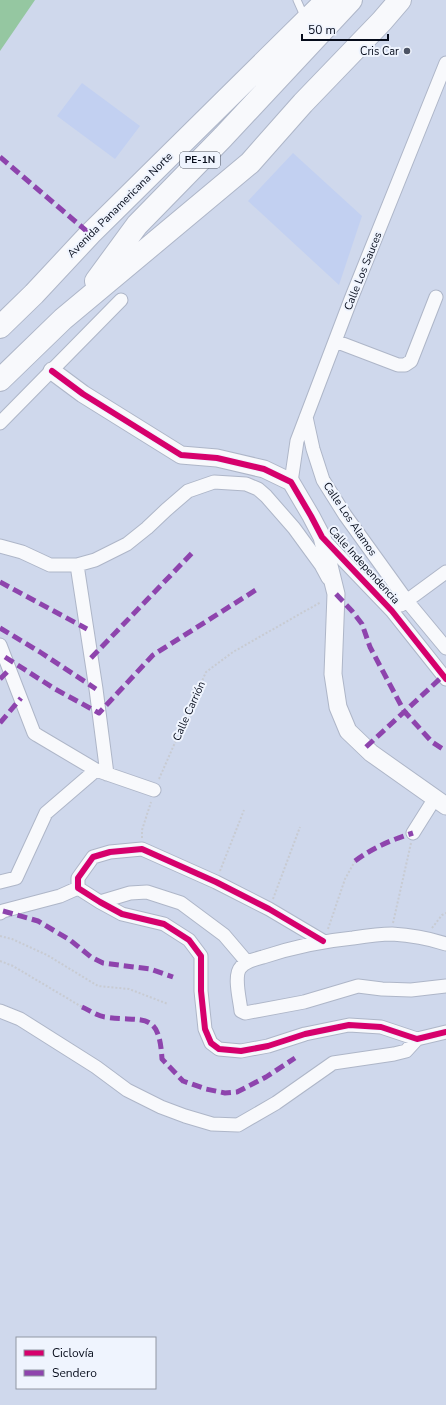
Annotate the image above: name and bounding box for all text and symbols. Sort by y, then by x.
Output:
scale bar [302,16,388,42]
text: 50 m [308,22,336,38]
place label: Cris Car [360,44,399,59]
marker: Cris Car [402,46,412,56]
street label: Avenida Panamericana Norte [64,149,176,261]
road number: PE-1N [180,152,220,168]
street label: Calle Los Sauces [340,230,386,312]
street label: Calle Los Alamos [320,479,380,559]
street label: Calle Independencia [325,523,403,607]
street label: Calle Carrión [169,679,209,743]
legend [16,1337,156,1389]
text: Ciclovía [52,1345,94,1361]
text: Sendero [52,1365,97,1381]

